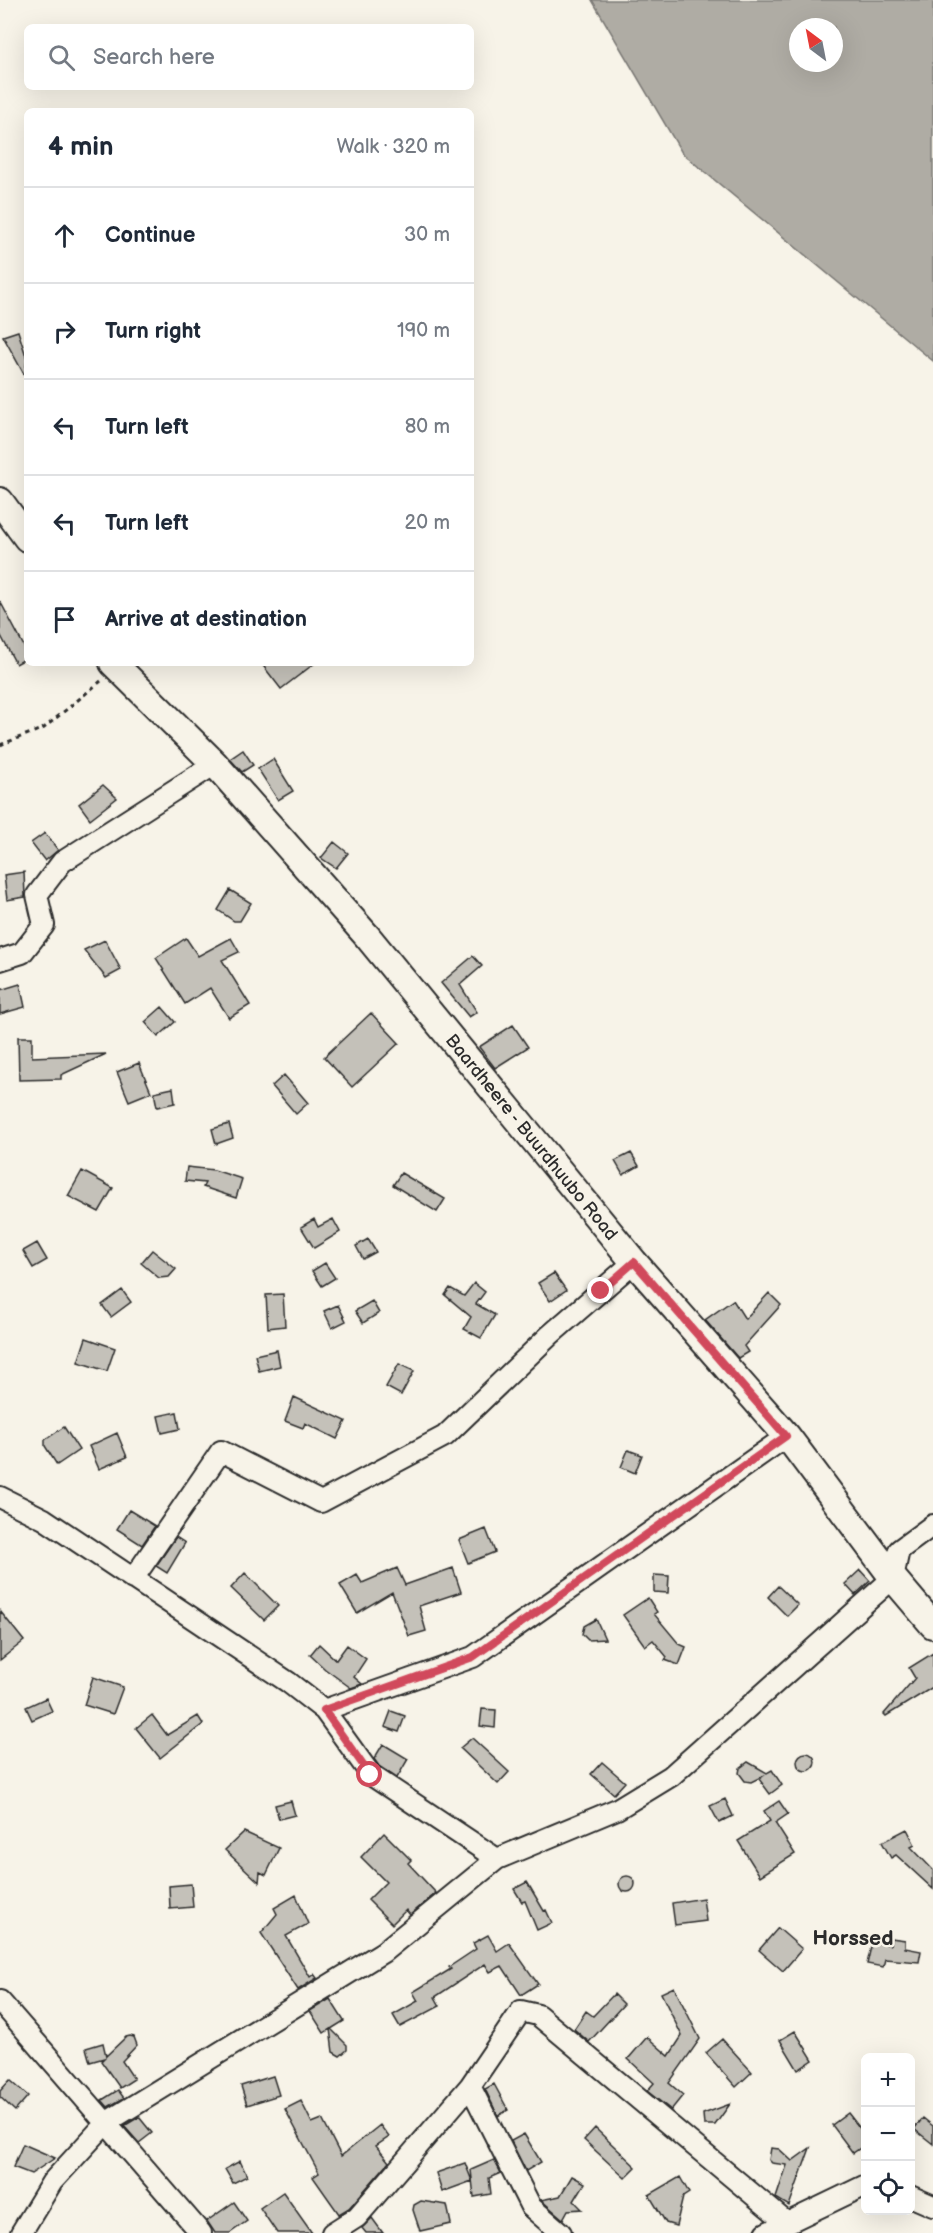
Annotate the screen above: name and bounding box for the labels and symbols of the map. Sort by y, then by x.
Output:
north arrow [789,18,843,72]
street label: Baardheere - Buurdhuubo Road [441,1030,622,1244]
route end [587,1277,613,1303]
route start [356,1761,382,1787]
district label: Horssed [813,1926,893,1951]

